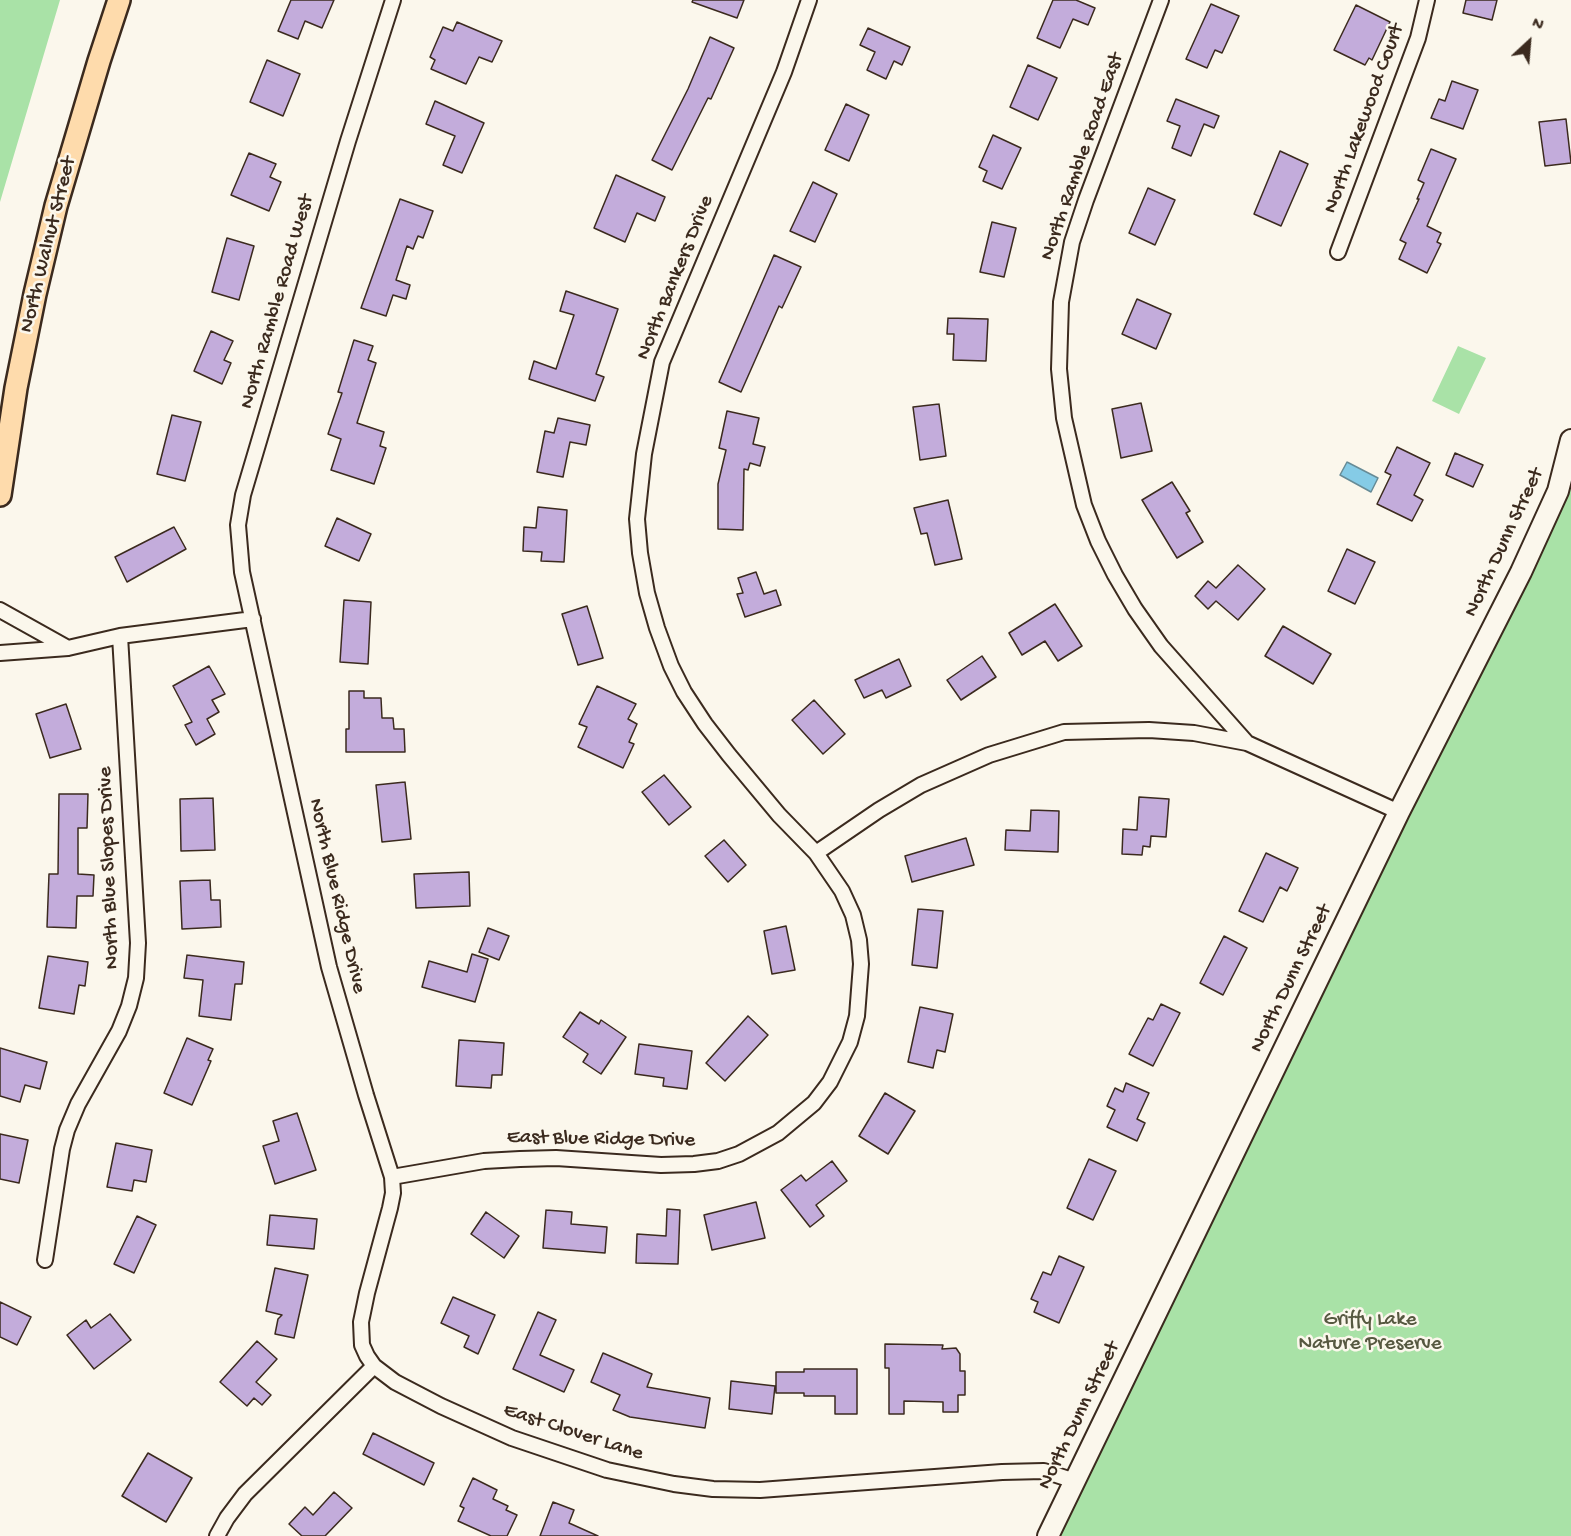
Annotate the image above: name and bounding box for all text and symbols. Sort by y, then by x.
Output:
north arrow [1499,12,1559,72]
text: N [1528,15,1546,36]
street label: North Lakewood Court [1319,21,1411,217]
street label: North Ramble Road East [1036,50,1130,264]
street label: North Walnut Street [15,154,83,336]
street label: North Ramble Road West [235,192,321,412]
street label: North Bankers Drive [631,192,721,364]
street label: North Dunn Street [1459,465,1551,621]
street label: North Blue Slopes Drive [94,766,126,970]
street label: North Blue Ridge Drive [301,796,371,996]
street label: North Dunn Street [1245,901,1339,1057]
street label: East Blue Ridge Drive [507,1126,695,1154]
park label: Griffy Lake Nature Preserve [1298,1308,1442,1358]
street label: North Dunn Street [1033,1338,1127,1494]
street label: East Clover Lane [500,1399,646,1467]

